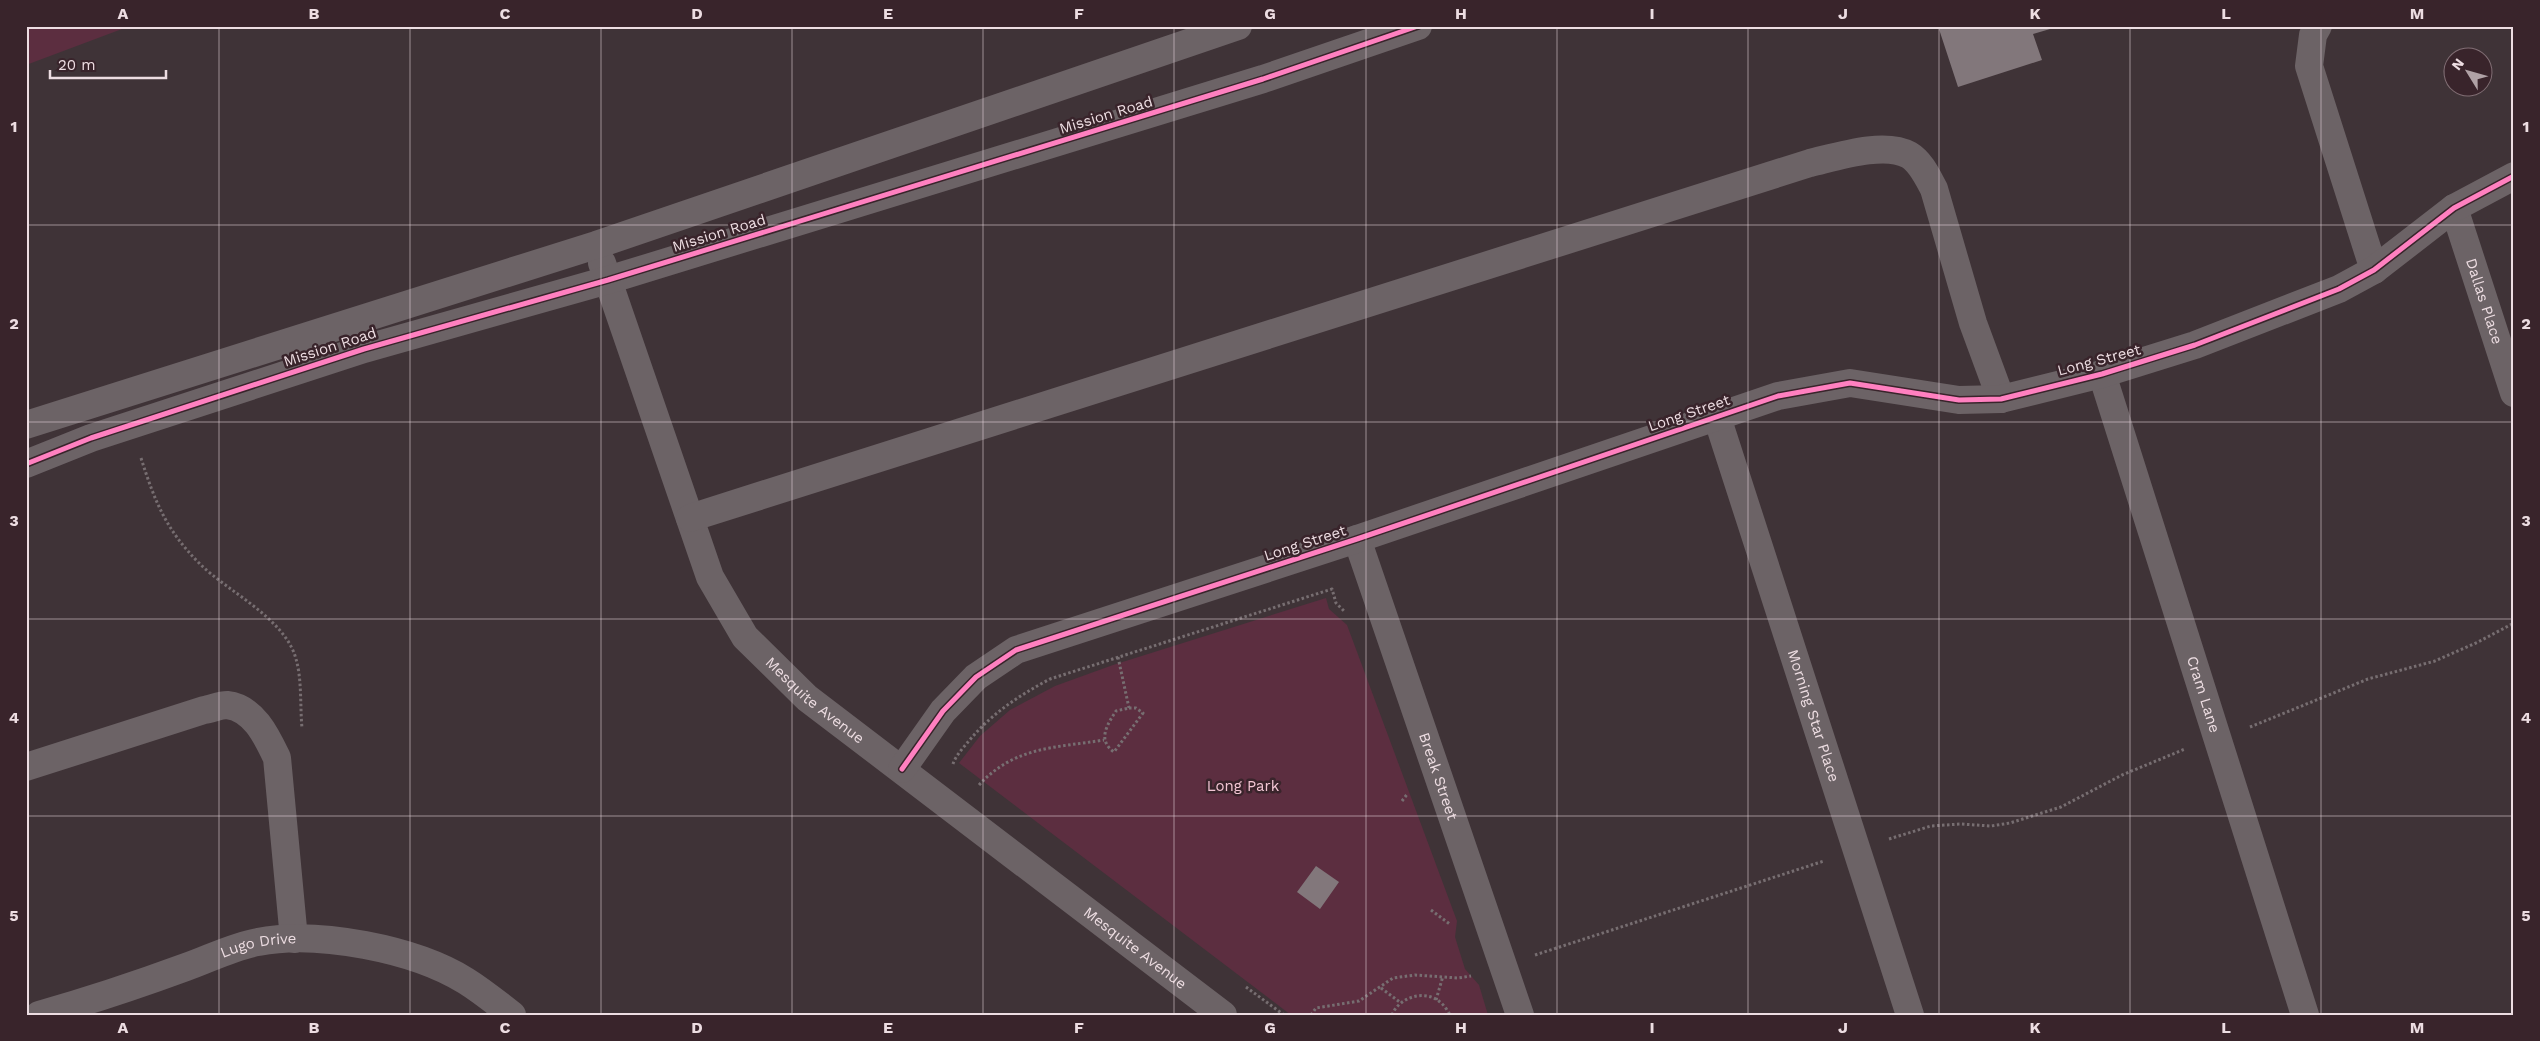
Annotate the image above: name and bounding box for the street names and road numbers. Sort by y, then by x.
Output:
street label: Mission Road [1057,92,1155,138]
street label: Mission Road [670,210,768,256]
street label: Dallas Place [2462,256,2507,346]
street label: Mission Road [281,324,379,370]
street label: Long Street [2055,340,2143,380]
street label: Long Street [1646,390,1733,435]
street label: Long Street [1262,521,1349,565]
street label: Morning Star Place [1784,647,1843,784]
street label: Mesquite Avenue [762,653,868,747]
street label: Cram Lane [2183,654,2224,735]
street label: Break Street [1415,730,1462,823]
street label: Mesquite Avenue [1080,903,1190,993]
street label: Lugo Drive [218,929,297,962]

